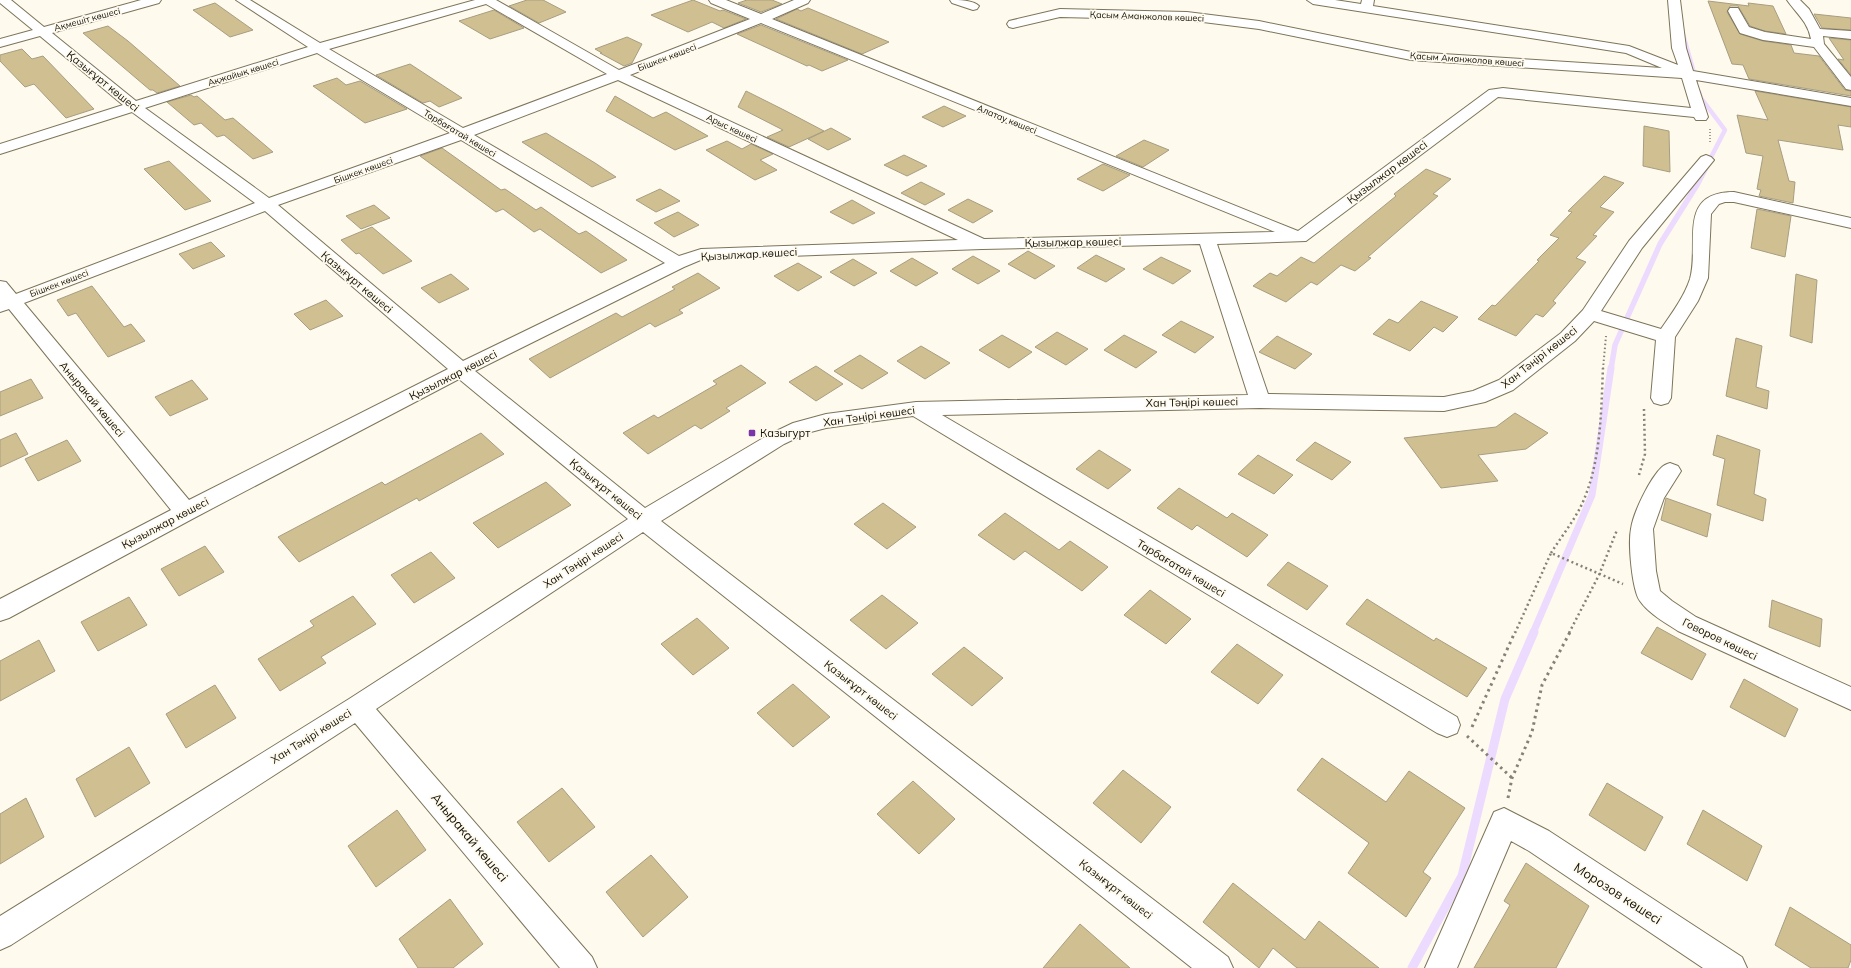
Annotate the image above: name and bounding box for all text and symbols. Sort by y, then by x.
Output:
street label: Ақмешіт көшесі [53,5,121,33]
street label: Қасым Аманжолов көшесі [1090,9,1204,23]
street label: Бішкек көшесі [636,41,698,73]
street label: Қазығұрт көшесі [64,47,142,115]
street label: Қасым Аманжолов көшесі [1410,50,1524,68]
street label: Ақжайық көшесі [206,56,280,88]
street label: Алатау көшесі [975,102,1038,137]
street label: Тарбағатай көшесі [422,107,498,159]
street label: Арыс көшесі [705,111,759,145]
street label: Қызылжар көшесі [1344,137,1430,207]
street label: Бішкек көшесі [332,154,394,186]
street label: Қызылжар көшесі [1024,234,1122,250]
street label: Қызылжар көшесі [700,244,798,264]
street label: Қазығұрт көшесі [318,248,396,316]
street label: Бішкек көшесі [28,267,90,299]
street label: Хан Тәңірі көшесі [1498,323,1580,391]
street label: Қызылжар көшесі [407,347,499,403]
street label: Аныракай көшесі [56,359,128,439]
street label: Хан Тәңірі көшесі [1146,394,1238,410]
street label: Хан Тәңірі көшесі [822,403,916,429]
place label: Казыгурт [760,426,810,440]
marker: Казыгурт [747,428,757,438]
street label: Қазығұрт көшесі [567,455,645,523]
street label: Қызылжар көшесі [119,494,211,552]
street label: Хан Тәңірі көшесі [540,529,626,591]
street label: Тарбағатай көшесі [1134,536,1228,600]
street label: Говоров көшесі [1680,615,1760,663]
street label: Қазығұрт көшесі [821,657,901,723]
street label: Хан Тәңірі көшесі [268,706,354,766]
street label: Аныракай көшесі [428,789,512,885]
street label: Қазығұрт көшесі [1076,856,1156,922]
street label: Морозов көшесі [1571,859,1665,927]

